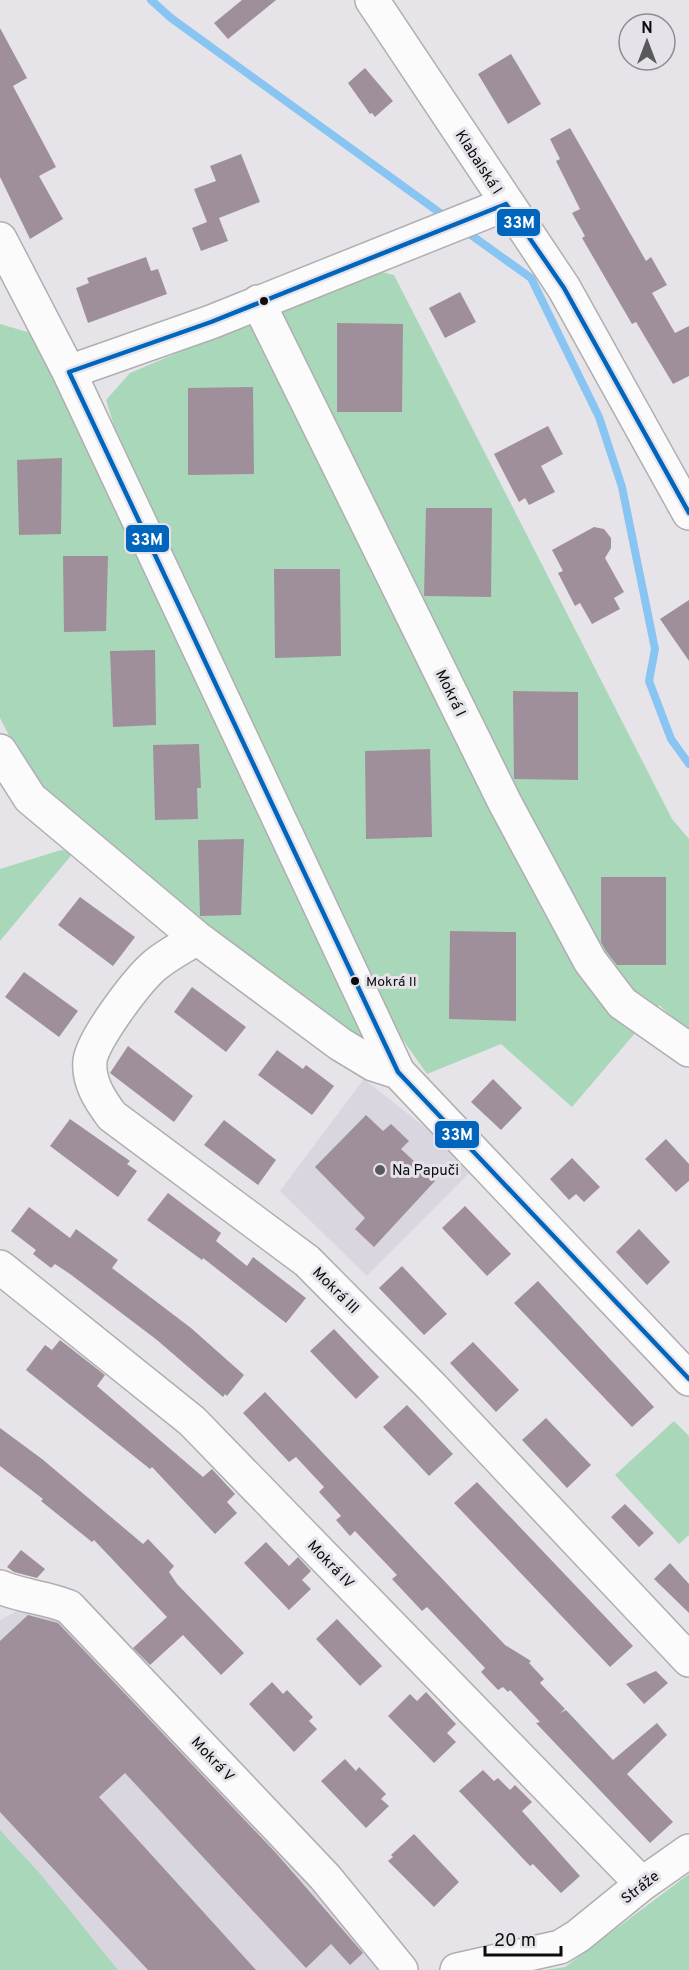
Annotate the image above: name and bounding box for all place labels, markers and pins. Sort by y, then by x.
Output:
unlabelled marker [258,295,270,307]
place label: Mokrá II [366,974,417,991]
marker: Mokrá II [349,975,361,987]
place label: Na Papuči [392,1162,459,1181]
marker: Na Papuči [373,1163,387,1177]

